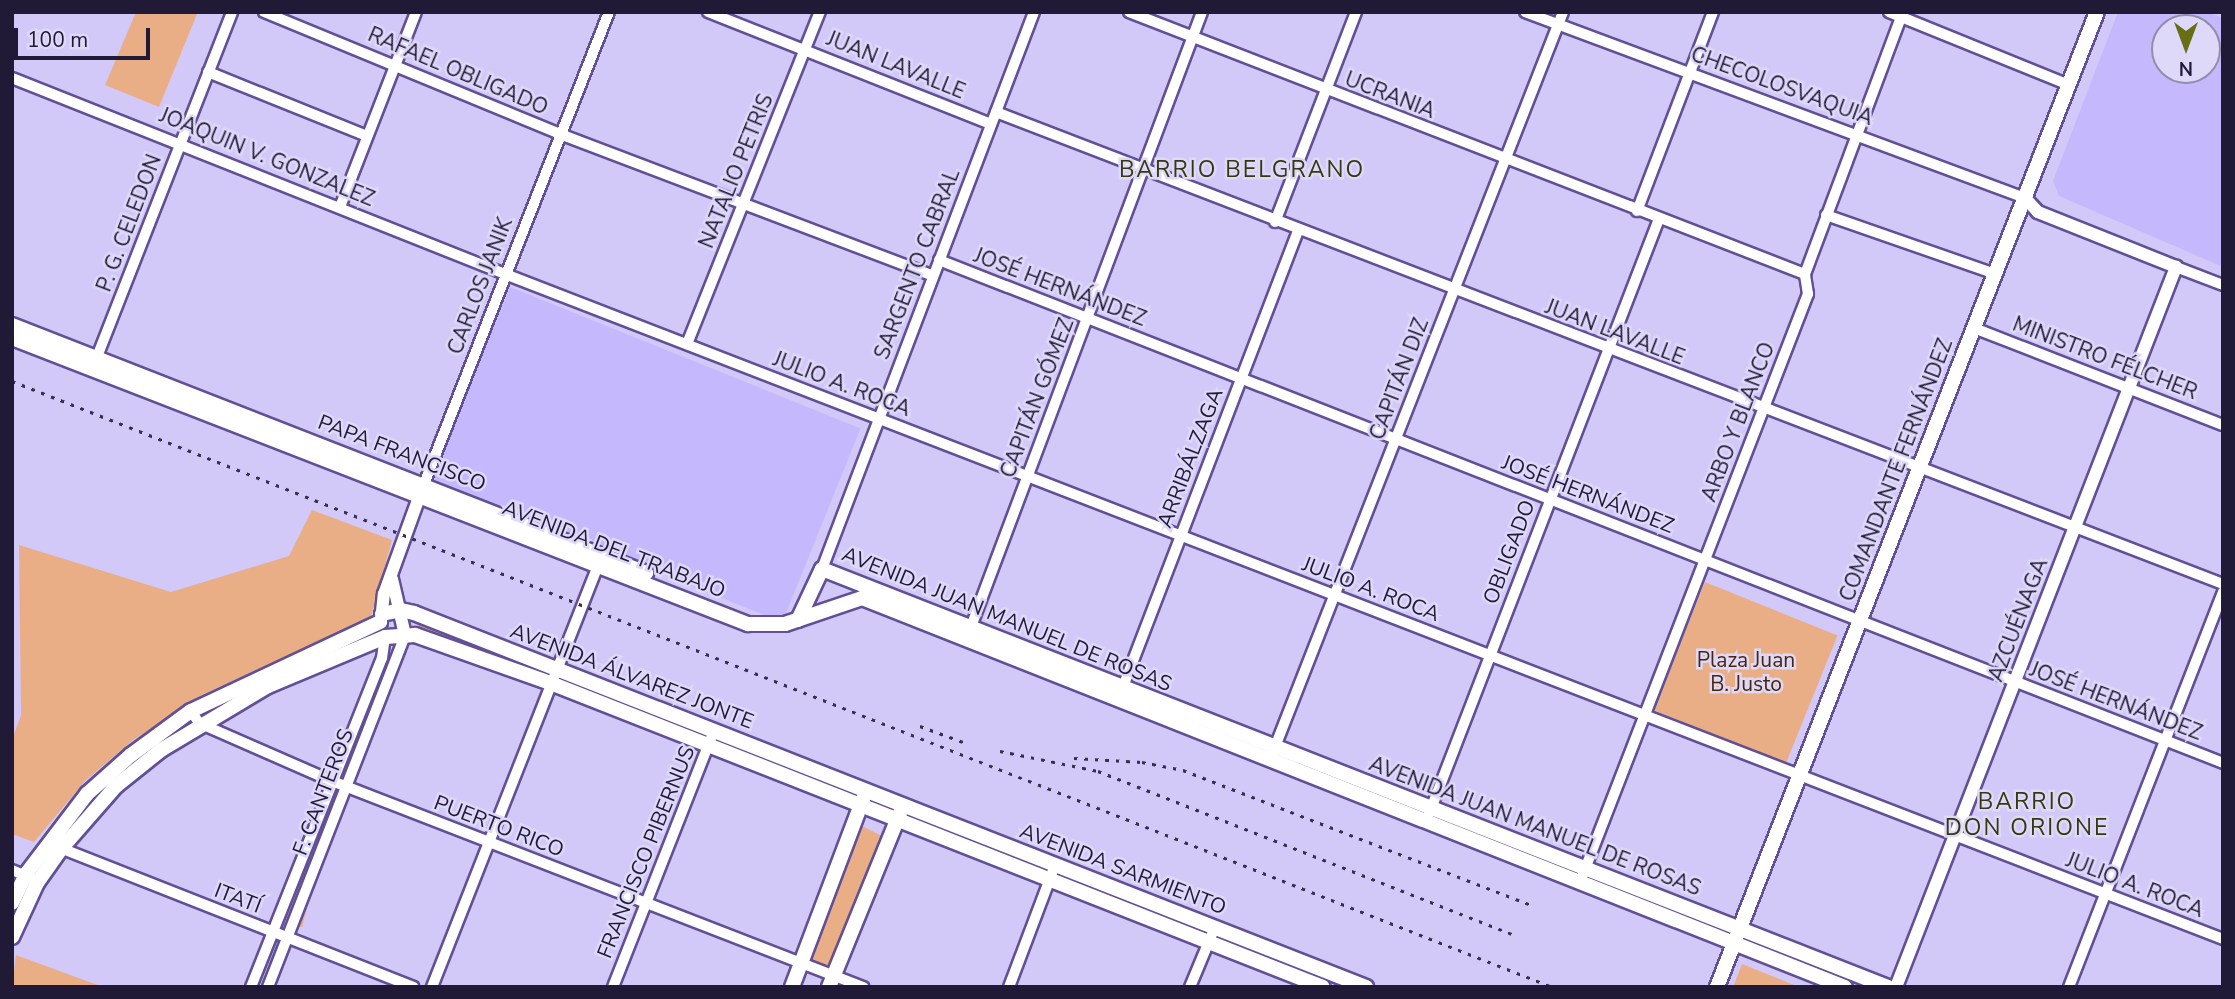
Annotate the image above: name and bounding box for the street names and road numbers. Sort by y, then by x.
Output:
street label: RAFAEL OBLIGADO [364,22,552,120]
street label: JUAN LAVALLE [823,26,969,104]
street label: CHECOLOSVAQUIA [1688,41,1876,131]
street label: UCRANIA [1341,66,1439,124]
street label: NATALIO PETRIS [694,90,778,252]
street label: JOAQUIN V. GONZALEZ [156,102,378,212]
street label: P. G. CELEDON [91,151,167,295]
street label: SARGENTO CABRAL [869,165,965,363]
street label: CARLOS JANIK [442,214,518,358]
street label: JOSÉ HERNÁNDEZ [970,243,1150,331]
street label: JUAN LAVALLE [1542,294,1688,370]
street label: MINISTRO FÉLCHER [2009,311,2201,405]
street label: CAPITÁN GÓMEZ [995,315,1079,481]
street label: CAPITÁN DIZ [1364,315,1434,443]
street label: COMANDANTE FERNÁNDEZ [1834,335,1958,605]
street label: ARBO Y BLANCO [1696,339,1780,505]
street label: JULIO A. ROCA [770,346,914,422]
street label: ARRIBÁLZAGA [1152,385,1228,531]
street label: PAPA FRANCISCO [314,409,490,497]
street label: JOSÉ HERNÁNDEZ [1498,450,1678,538]
street label: AVENIDA DEL TRABAJO [499,495,729,603]
street label: OBLIGADO [1478,496,1540,608]
street label: AVENIDA JUAN MANUEL DE ROSAS [838,541,1176,697]
street label: JULIO A. ROCA [1299,551,1443,627]
street label: AZCUÉNAGA [1983,555,2053,685]
street label: AVENIDA ÁLVAREZ JONTE [507,618,757,734]
street label: JOSÉ HERNÁNDEZ [2026,657,2206,745]
street label: F. CANTEROS [287,725,359,859]
street label: FRANCISCO PIBERNUS [592,742,700,962]
street label: AVENIDA JUAN MANUEL DE ROSAS [1366,751,1704,901]
street label: PUERTO RICO [431,790,567,862]
street label: AVENIDA SARMIENTO [1016,818,1230,920]
street label: JULIO A. ROCA [2063,847,2207,923]
street label: ITATÍ [211,878,265,918]

